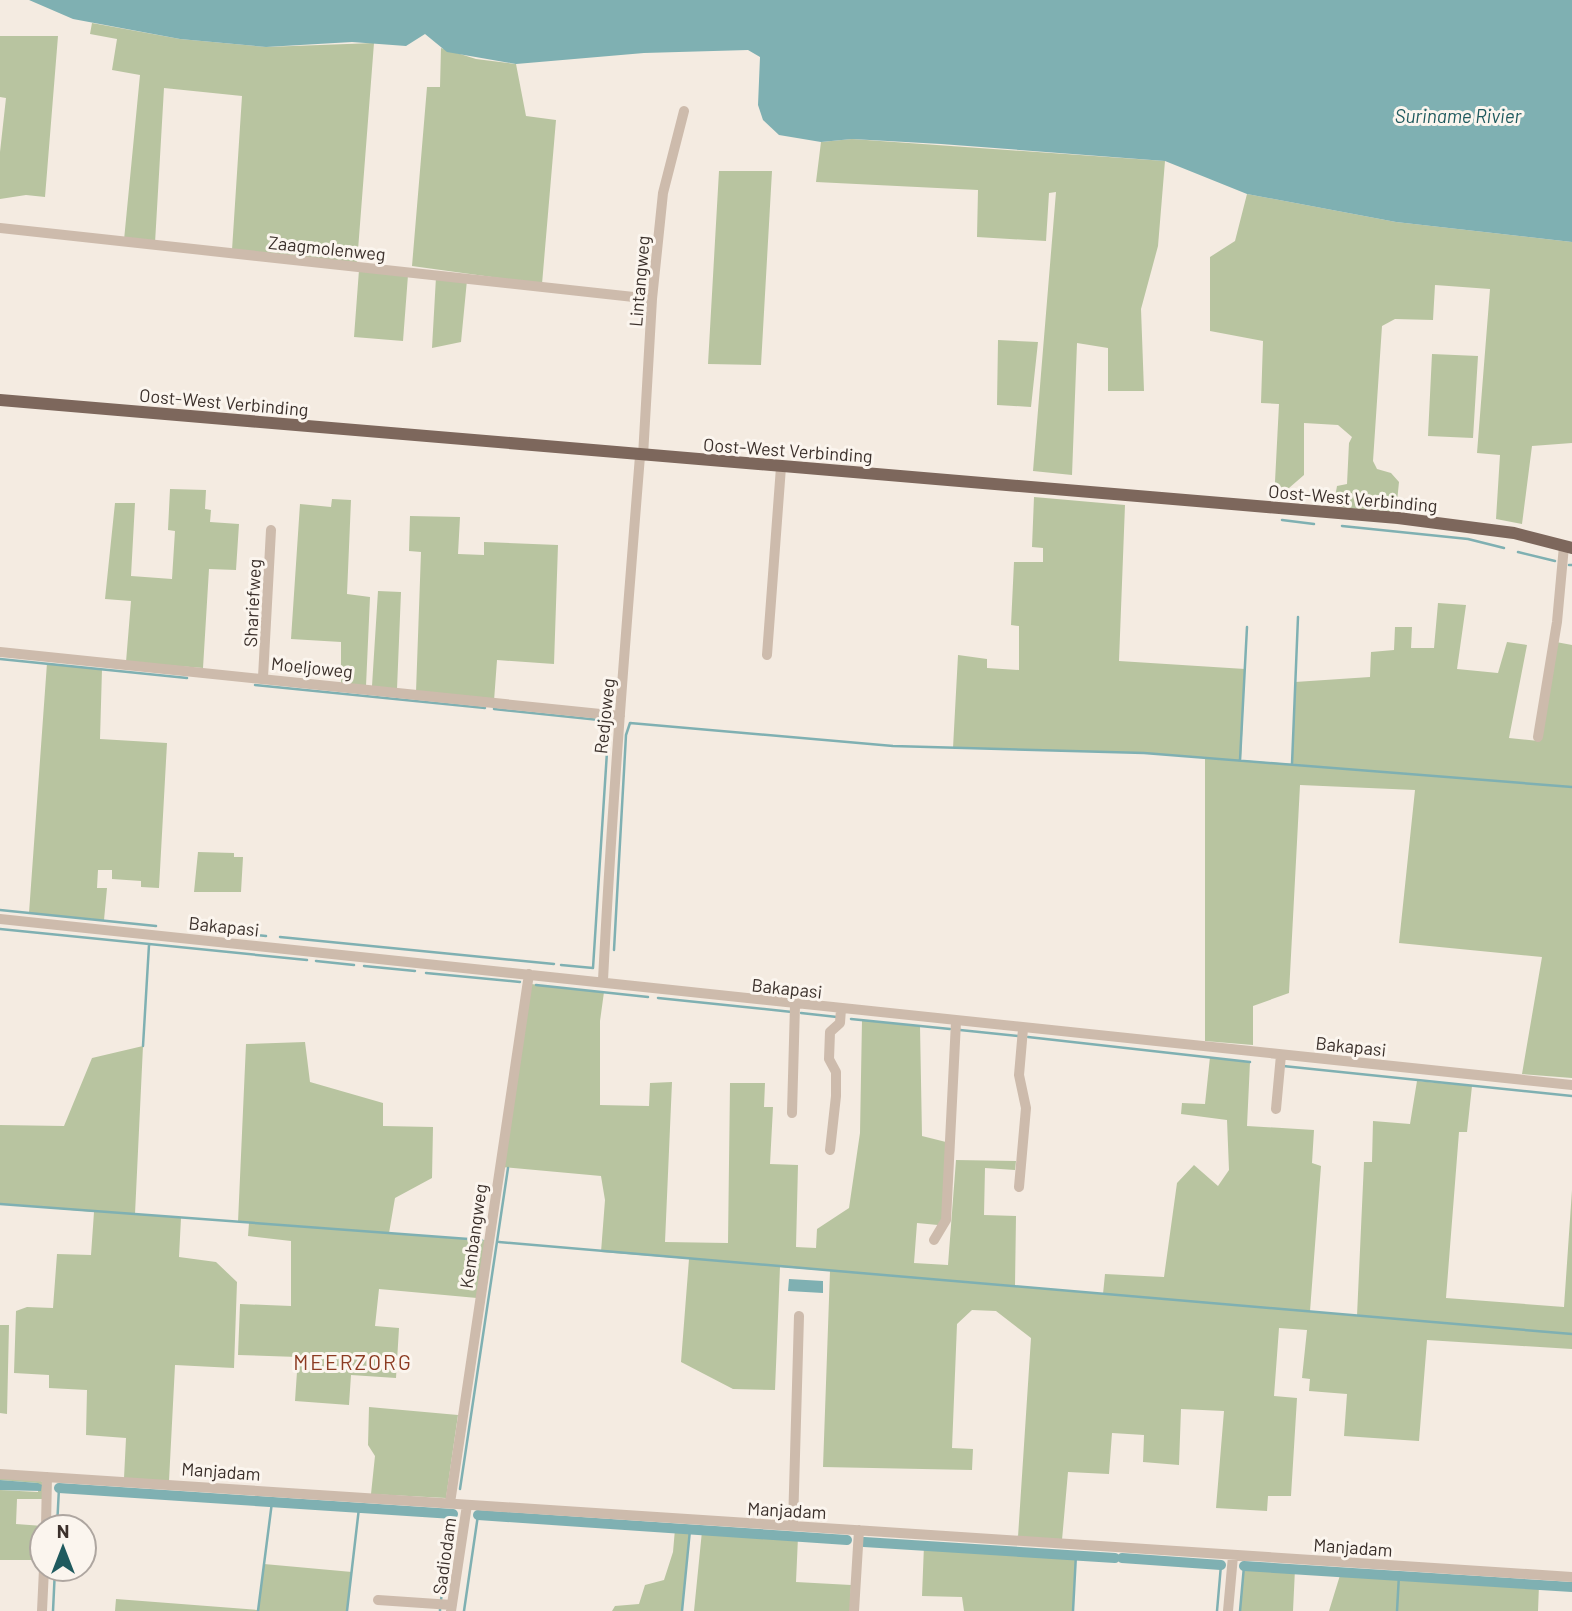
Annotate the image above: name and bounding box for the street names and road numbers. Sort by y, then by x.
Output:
street label: Zaagmolenweg [267,231,387,265]
street label: Lintangweg [624,234,654,328]
street label: Oost-West Verbinding [138,384,310,420]
street label: Oost-West Verbinding [703,433,873,467]
street label: Oost-West Verbinding [1267,480,1439,516]
street label: Shariefweg [239,558,265,648]
street label: Moeljoweg [270,652,354,682]
street label: Redjoweg [589,677,619,755]
street label: Bakapasi [188,911,260,941]
street label: Bakapasi [751,973,823,1003]
street label: Bakapasi [1315,1031,1387,1061]
street label: Kembangweg [455,1182,491,1290]
street label: Manjadam [181,1457,261,1485]
street label: Manjadam [747,1497,827,1523]
street label: Sadiodam [428,1516,460,1596]
street label: Manjadam [1313,1533,1393,1561]

